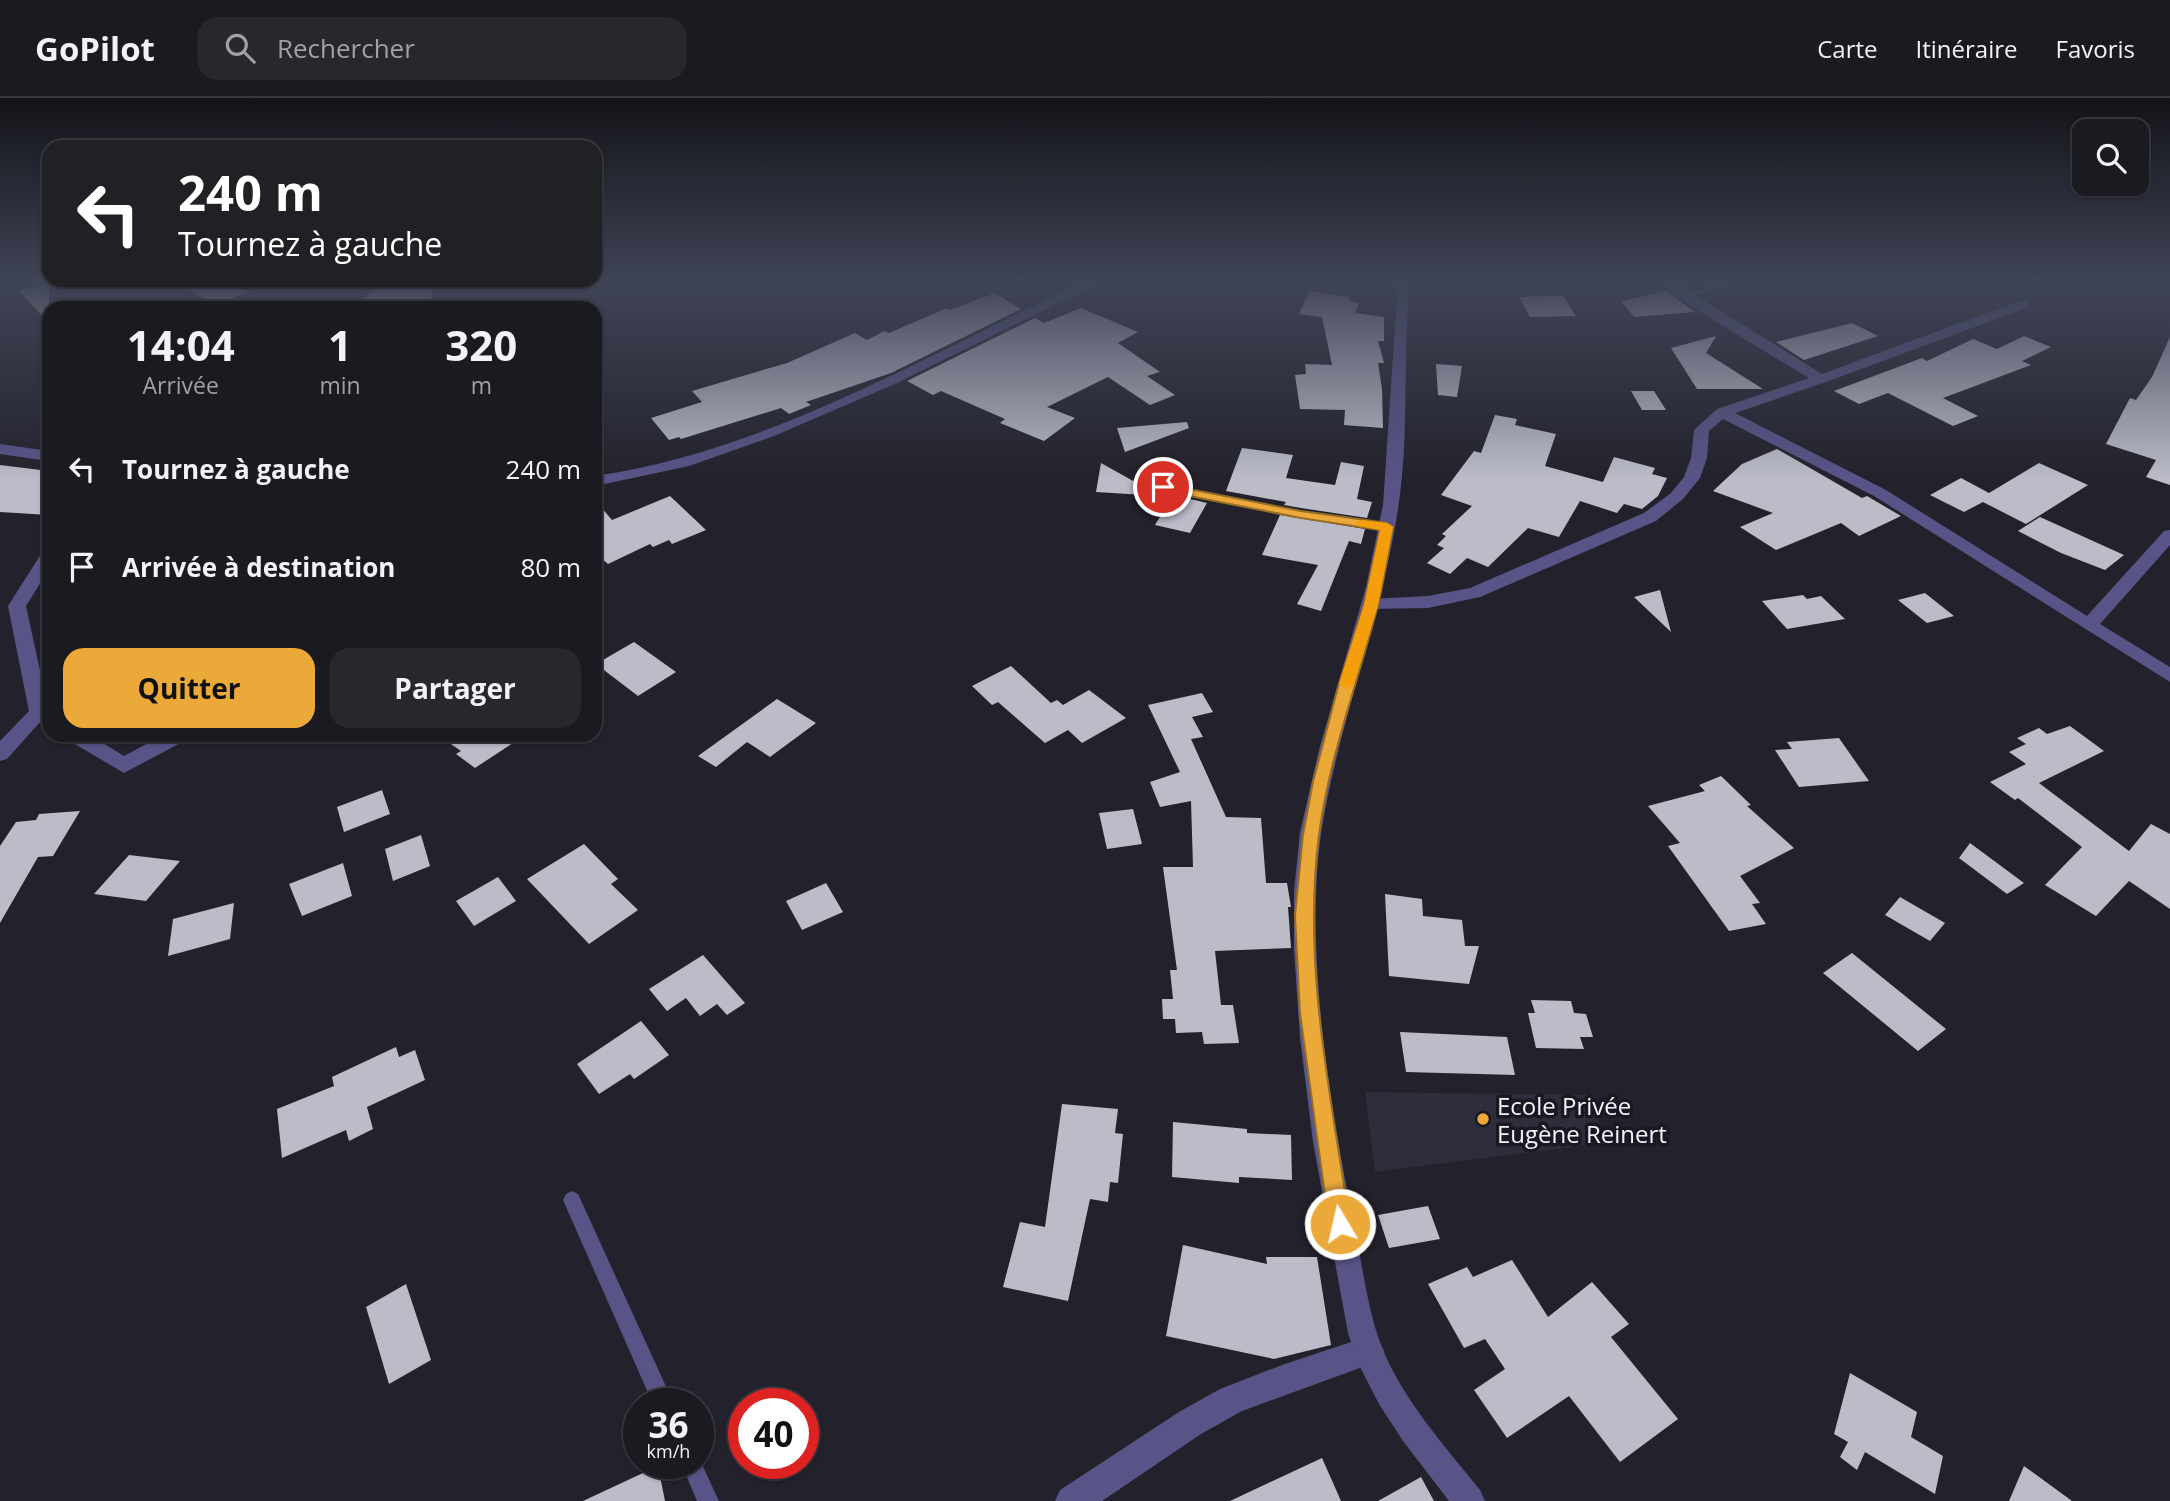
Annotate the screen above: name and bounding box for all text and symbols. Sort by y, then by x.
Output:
search box [197,17,687,80]
text: GoPilot [35,26,155,71]
icon: search [221,29,259,67]
text: Rechercher [277,30,415,66]
text: Carte [1817,32,1878,65]
text: Itinéraire [1916,32,2018,65]
text: Favoris [2056,32,2135,65]
map controls [2072,119,2149,196]
button: search [2072,119,2149,196]
text: 240 m [178,159,323,225]
icon: left [63,168,154,259]
text: Tournez à gauche [178,222,442,265]
text: 14:04 [127,316,235,373]
text: 1 [328,316,352,373]
text: 320 [445,316,517,373]
text: Arrivée [142,369,219,401]
text: min [319,369,361,401]
text: m [471,369,492,401]
icon: left [63,450,101,488]
text: Tournez à gauche [122,451,350,487]
text: 240 m [506,451,581,487]
pin [1133,457,1193,517]
icon: arrive [1144,468,1182,506]
icon: arrive [63,548,101,586]
text: Arrivée à destination [122,549,395,585]
text: 80 m [520,549,581,585]
button: Quitter [63,648,315,728]
button: Partager [329,648,581,728]
place label: Ecole Privée Eugène Reinert [1497,1089,1667,1150]
marker: Ecole Privée Eugène Reinert [1475,1111,1491,1127]
position arrow [1303,1187,1377,1261]
speed limit sign: 40 [728,1388,819,1479]
text: 36 [648,1401,689,1448]
text: km/h [647,1439,690,1463]

